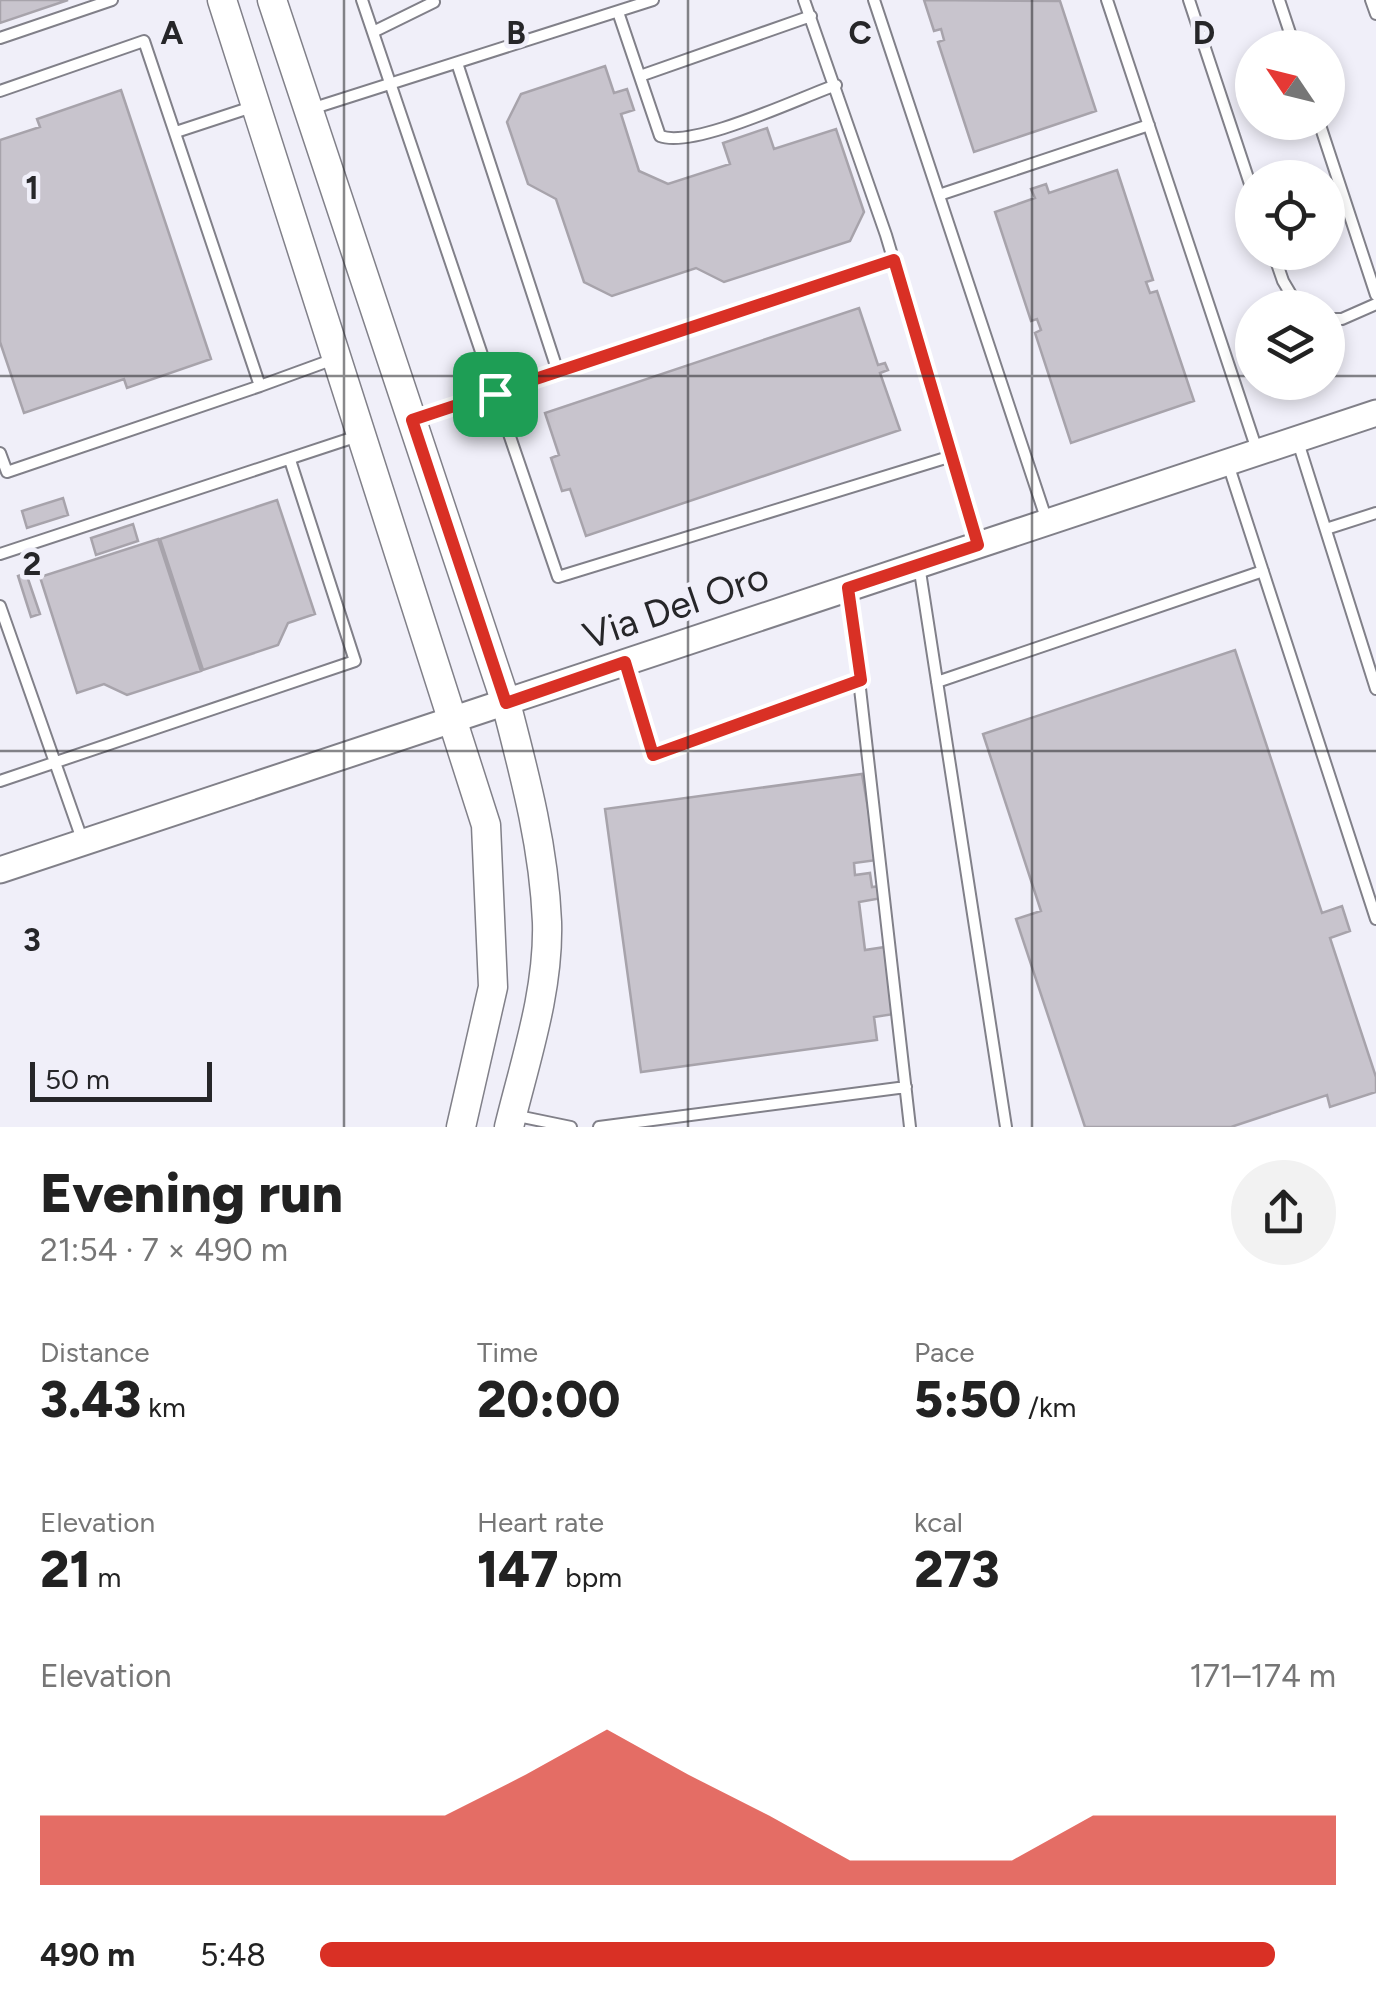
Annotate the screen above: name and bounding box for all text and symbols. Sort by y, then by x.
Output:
text: A [161,14,184,52]
text: B [506,14,526,52]
text: C [848,14,872,52]
text: D [1193,14,1215,52]
north arrow [1235,30,1345,140]
map controls [1235,30,1345,400]
button: locate [1235,160,1345,270]
text: 1 [25,169,39,207]
button: layers [1235,290,1345,400]
pin [453,352,538,437]
icon: arrive [468,367,523,422]
text: 2 [23,545,41,583]
street label: Via Del Oro [577,553,775,659]
text: 3 [23,921,41,959]
scale bar [30,1057,212,1102]
text: 50 m [45,1062,110,1096]
text: Evening run [40,1160,343,1226]
button: share [1231,1160,1336,1265]
text: 21:54 · 7 × 490 m [40,1231,288,1269]
text: Distance [40,1335,150,1369]
text: Time [477,1335,538,1369]
text: Pace [914,1335,975,1369]
text: 3.43 [40,1369,141,1430]
text: 20:00 [477,1369,620,1430]
text: 5:50 [914,1369,1021,1430]
text: km [141,1390,186,1424]
text: /km [1021,1390,1076,1424]
text: Elevation [40,1505,155,1539]
text: Heart rate [477,1505,604,1539]
text: kcal [914,1505,963,1539]
text: 21 [40,1539,91,1600]
text: 147 [477,1539,558,1600]
text: 273 [914,1539,1000,1600]
text: m [91,1560,121,1594]
text: bpm [558,1560,622,1594]
text: Elevation [40,1657,172,1695]
text: 171–174 m [1189,1657,1336,1695]
text: 490 m [40,1936,135,1974]
text: 5:48 [200,1936,266,1974]

